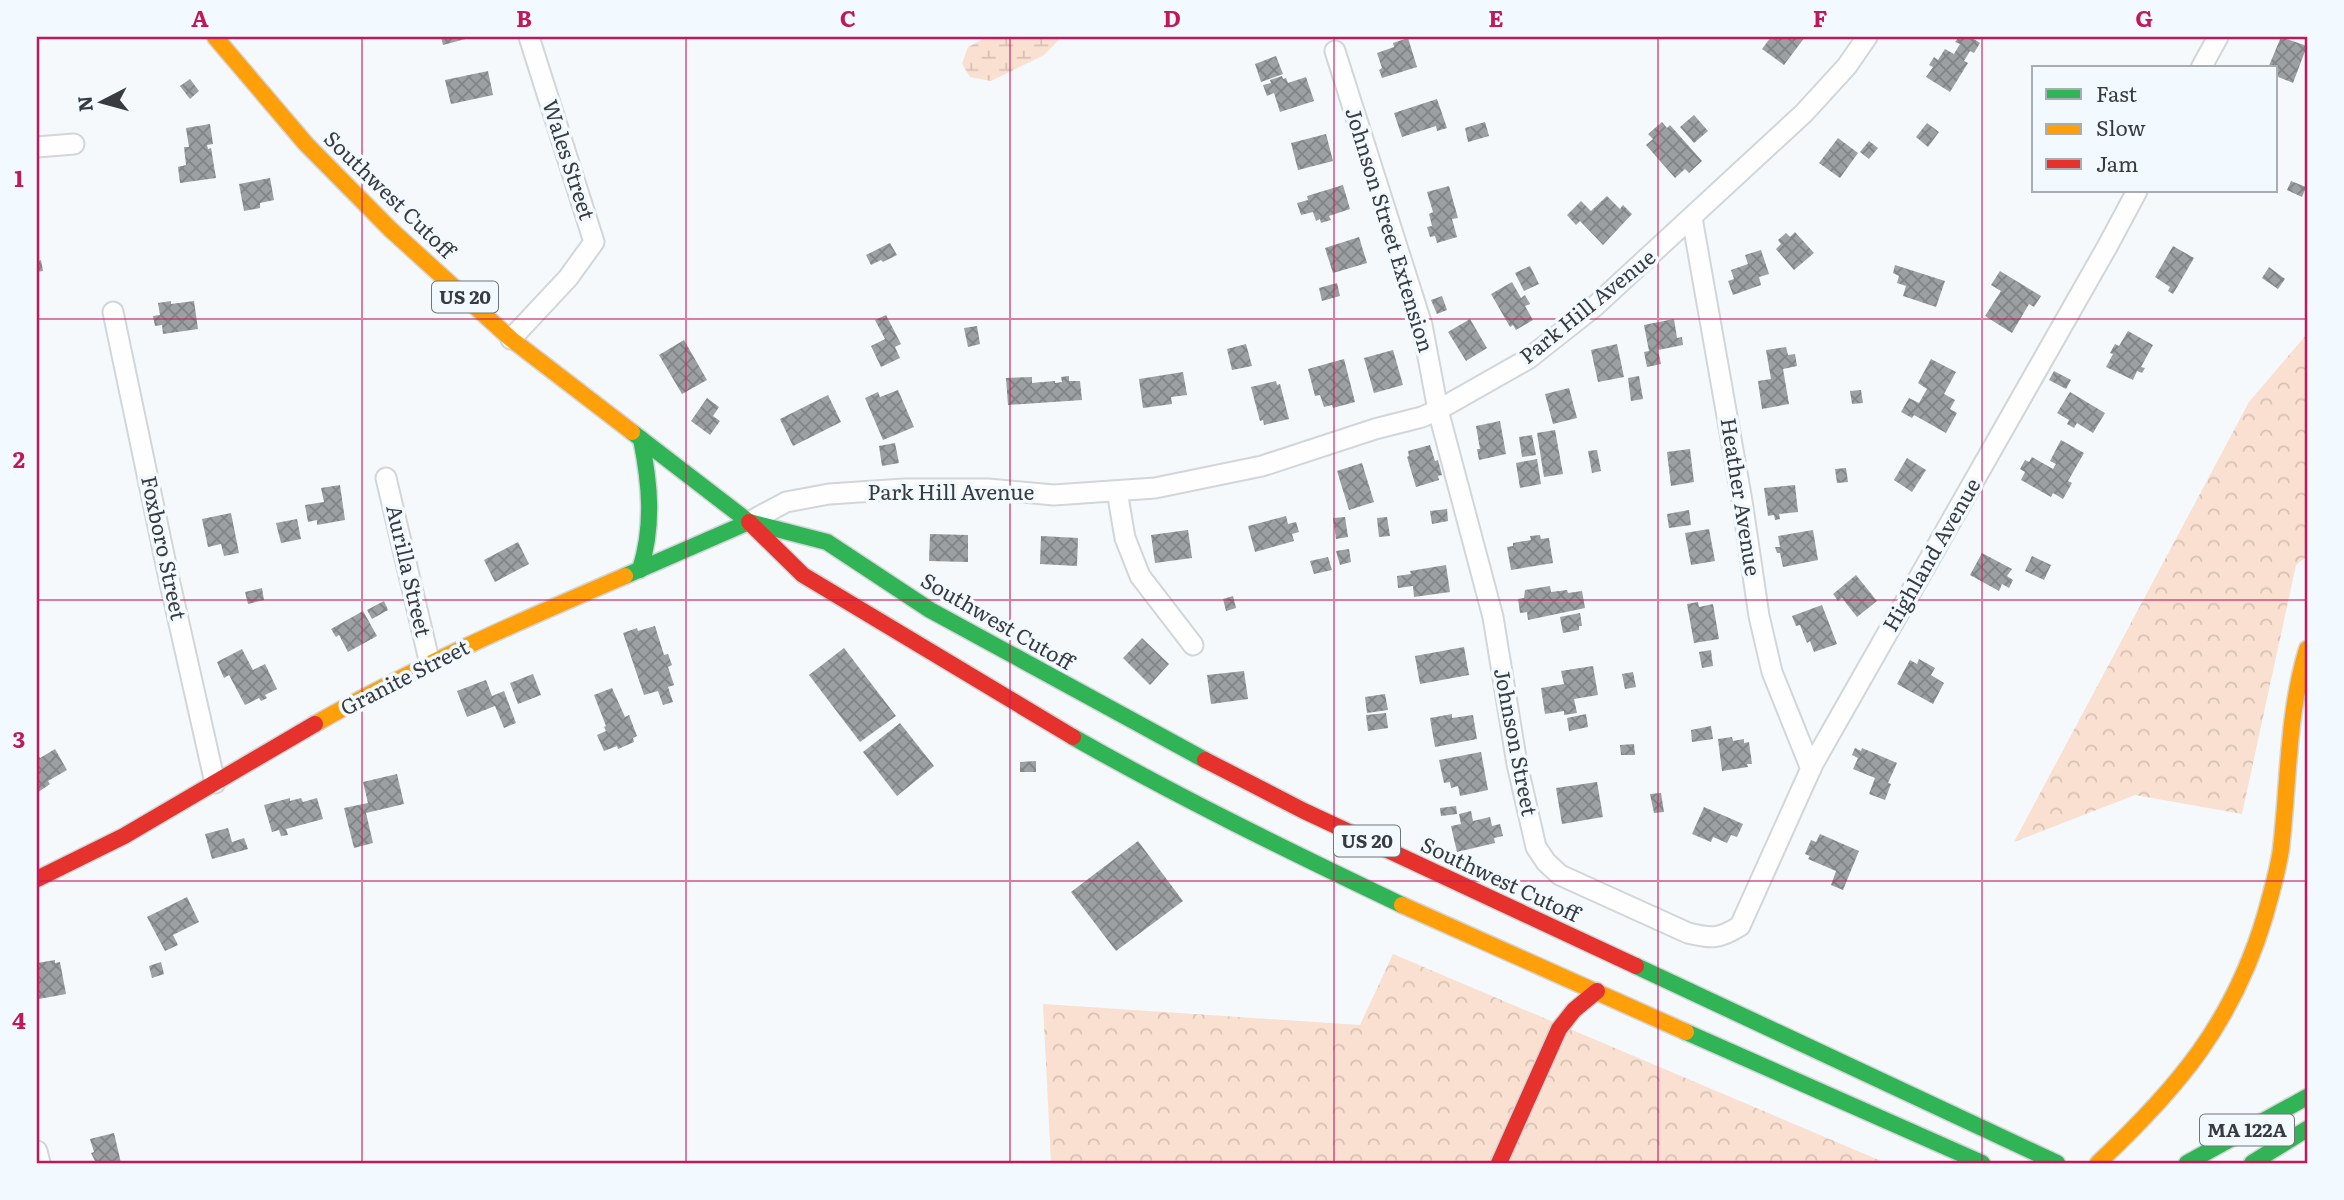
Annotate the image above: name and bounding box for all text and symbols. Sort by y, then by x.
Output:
text: A [191,0,209,34]
text: B [516,0,532,34]
text: C [840,0,856,34]
text: D [1163,0,1181,34]
text: E [1488,0,1504,34]
text: F [1813,0,1828,34]
text: G [2135,0,2153,34]
north arrow [66,66,136,136]
legend [2032,66,2278,192]
text: Fast [2096,77,2137,108]
text: N [69,94,99,113]
street label: Wales Street [536,95,605,224]
street label: Johnson Street Extension [1339,103,1443,356]
text: Slow [2096,111,2146,142]
street label: Southwest Cutoff [318,122,465,265]
text: Jam [2096,147,2138,178]
text: 1 [14,160,24,194]
street label: Park Hill Avenue [1512,240,1661,370]
road number: US 20 [432,282,498,312]
street label: Heather Avenue [1715,415,1770,578]
text: 2 [13,441,25,475]
street label: Highland Avenue [1873,471,1986,636]
street label: Foxboro Street [135,472,196,623]
street label: Park Hill Avenue [868,475,1035,506]
street label: Aurilla Street [380,501,441,640]
street label: Southwest Cutoff [916,563,1082,677]
street label: Granite Street [334,630,474,722]
street label: Johnson Street [1488,665,1547,819]
text: 3 [13,721,25,755]
road number: US 20 [1334,826,1400,856]
street label: Southwest Cutoff [1416,827,1587,929]
text: 4 [12,1002,26,1036]
road number: MA 122A [2200,1114,2294,1146]

